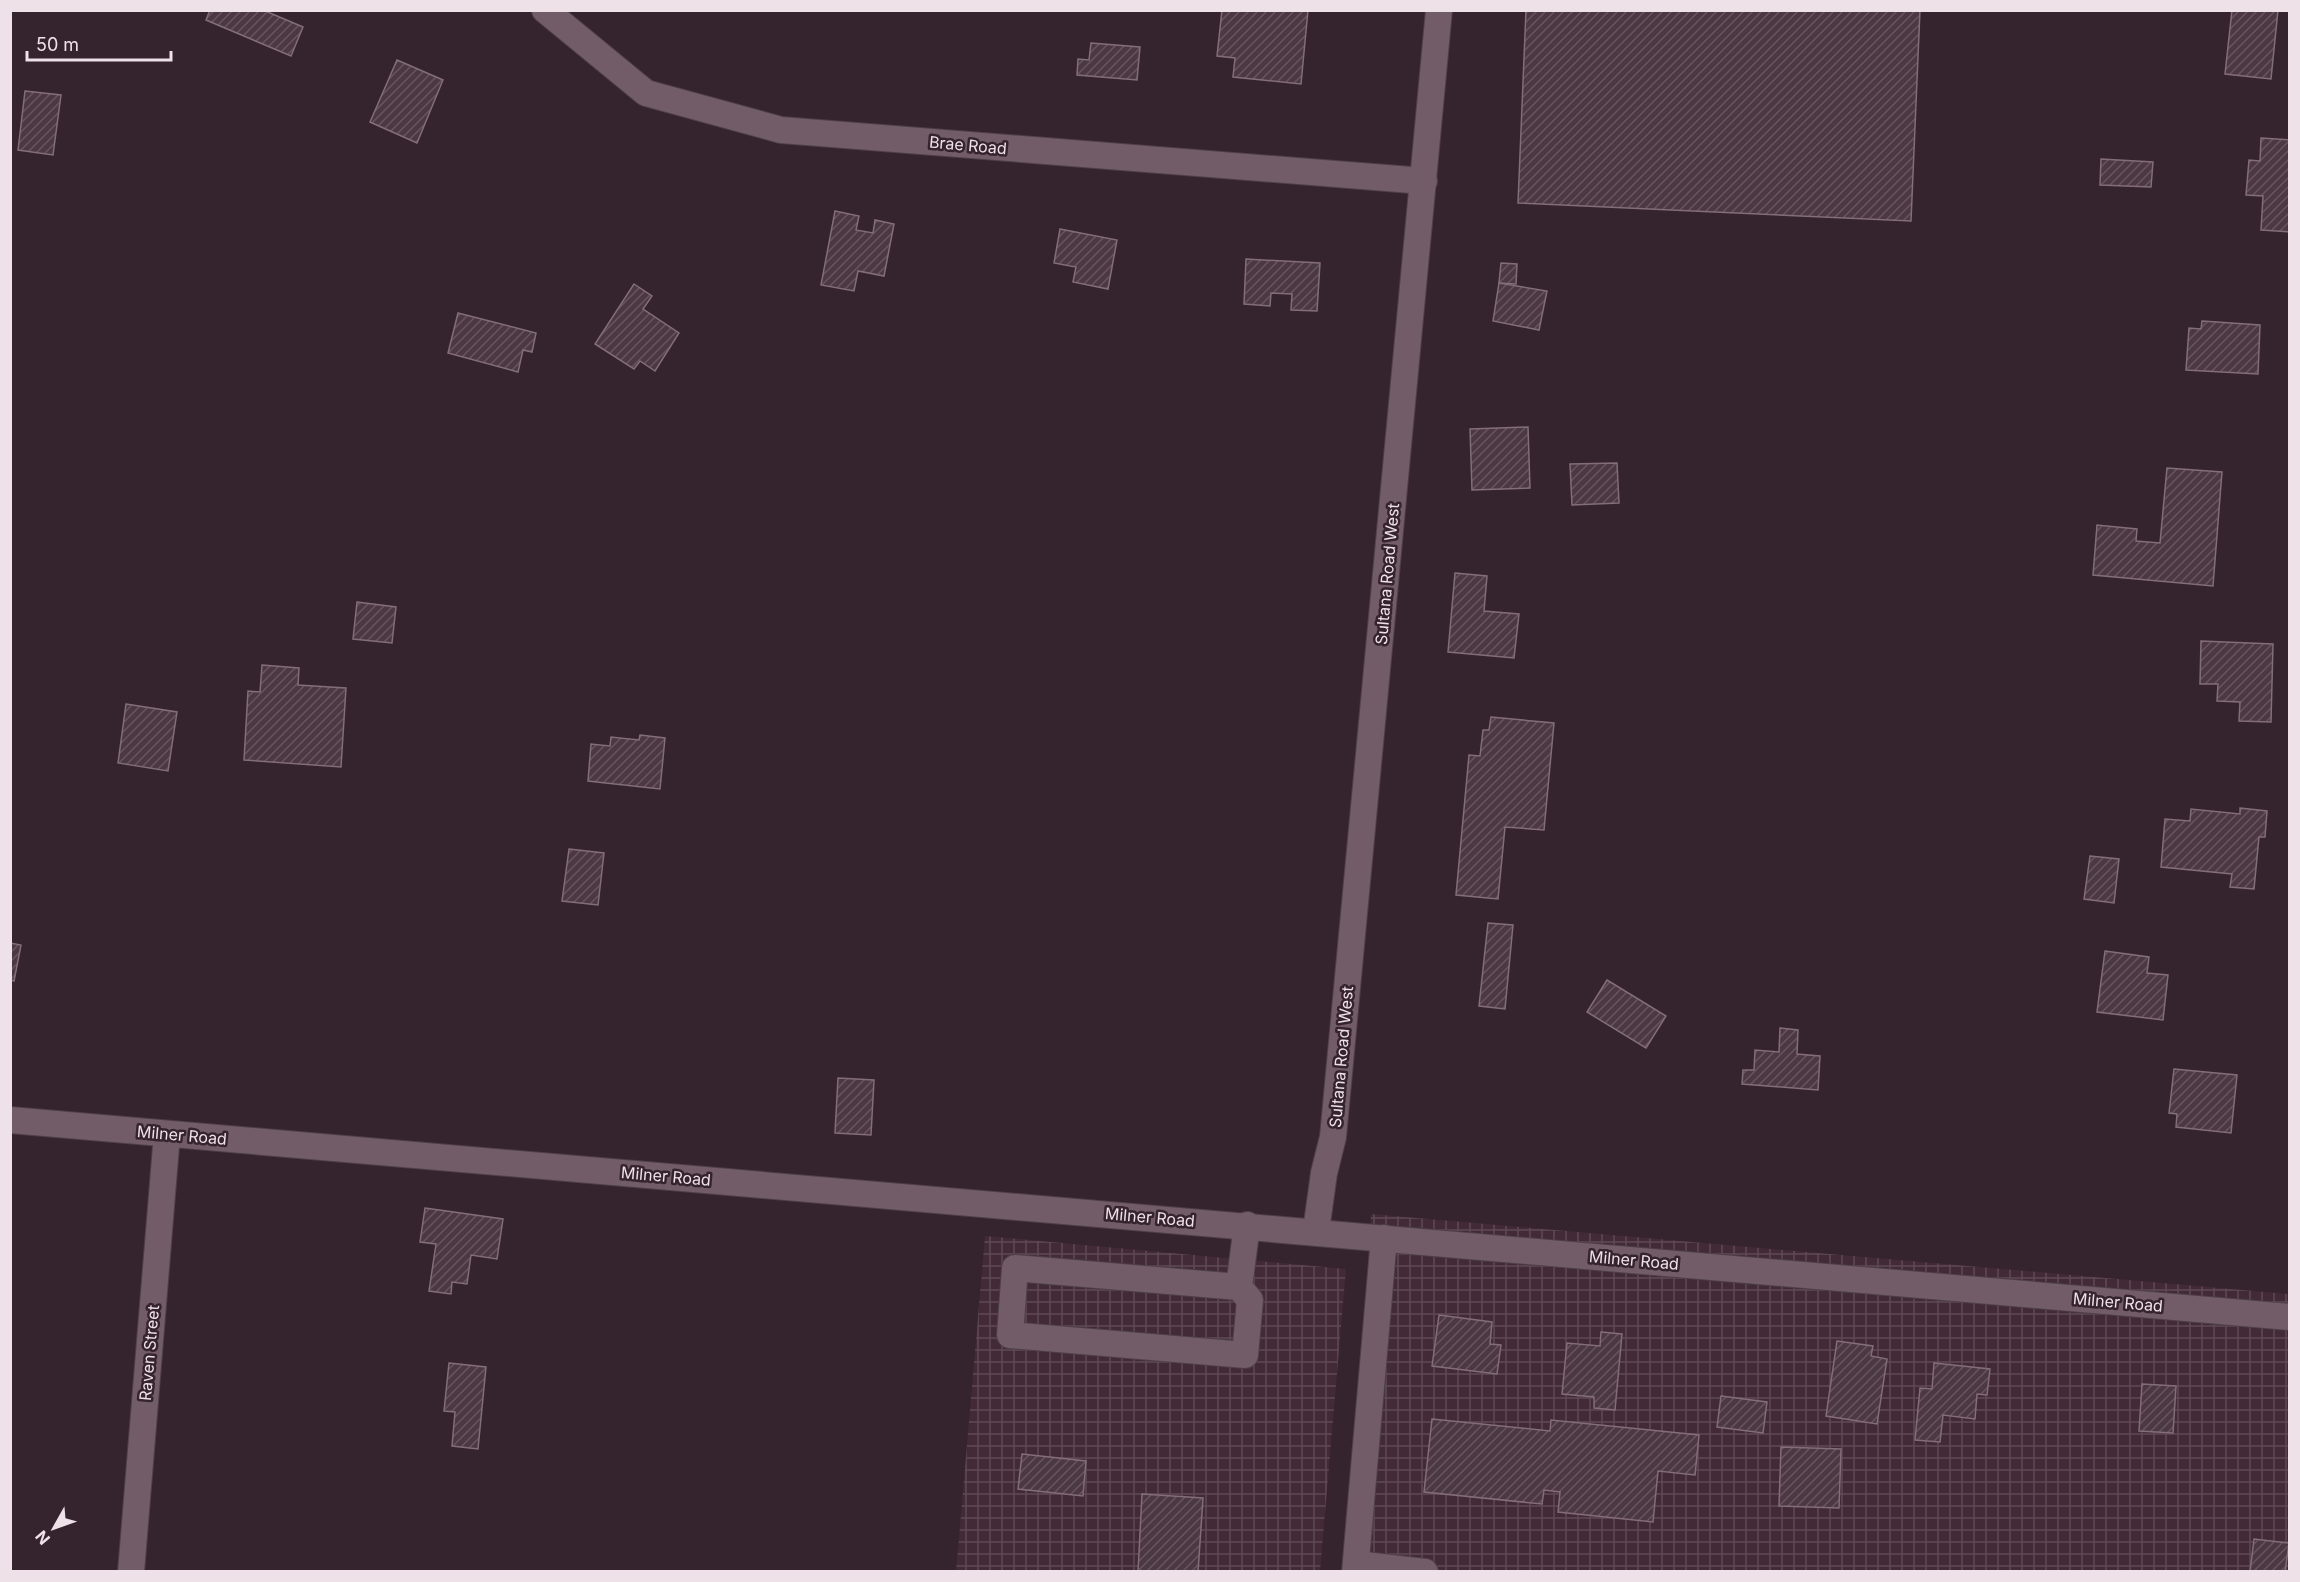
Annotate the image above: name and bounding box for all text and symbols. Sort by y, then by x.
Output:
scale bar [27,24,171,62]
text: 50 m [36,34,79,55]
street label: Brae Road [928,132,1008,158]
street label: Sultana Road West [1371,502,1403,646]
street label: Sultana Road West [1325,985,1357,1129]
street label: Milner Road [136,1121,228,1149]
street label: Milner Road [620,1162,712,1190]
street label: Milner Road [1104,1203,1196,1231]
street label: Milner Road [1588,1246,1680,1274]
street label: Milner Road [2072,1288,2164,1316]
street label: Raven Street [135,1304,163,1402]
north arrow [24,1498,84,1558]
text: N [31,1527,54,1549]

